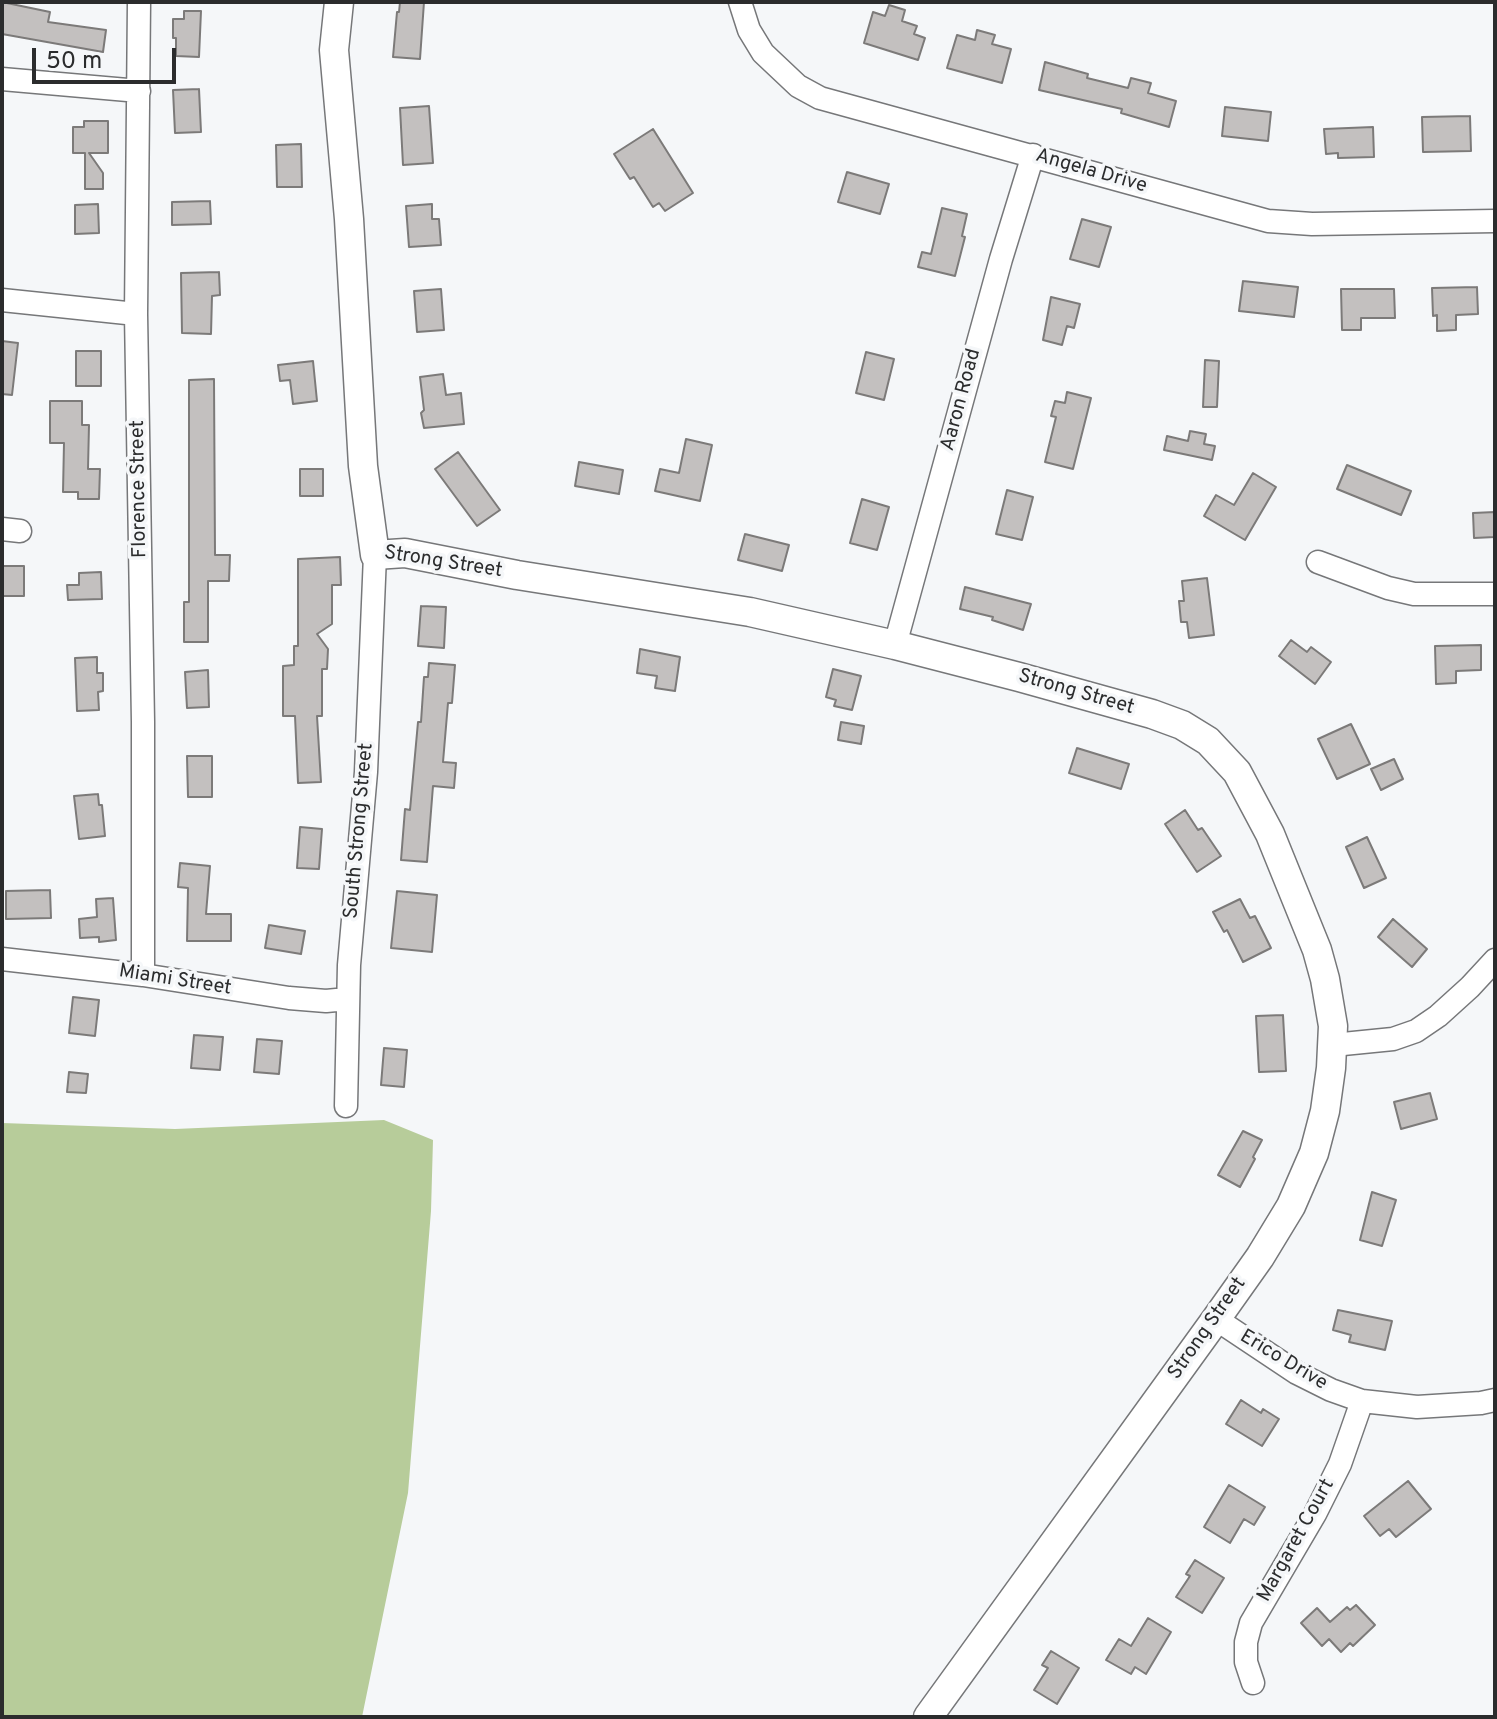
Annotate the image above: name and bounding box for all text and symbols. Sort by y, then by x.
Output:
scale bar [36,32,180,82]
text: 50 m [46,47,102,77]
street label: Angela Drive [1032,145,1150,199]
street label: Aaron Road [937,346,987,454]
street label: Florence Street [127,420,153,558]
street label: Strong Street [382,542,504,584]
street label: Strong Street [1015,665,1137,721]
street label: South Strong Street [340,742,380,920]
street label: Miami Street [117,960,233,1002]
street label: Strong Street [1164,1273,1252,1385]
street label: Erico Drive [1235,1325,1331,1397]
street label: Margaret Court [1253,1475,1341,1607]

